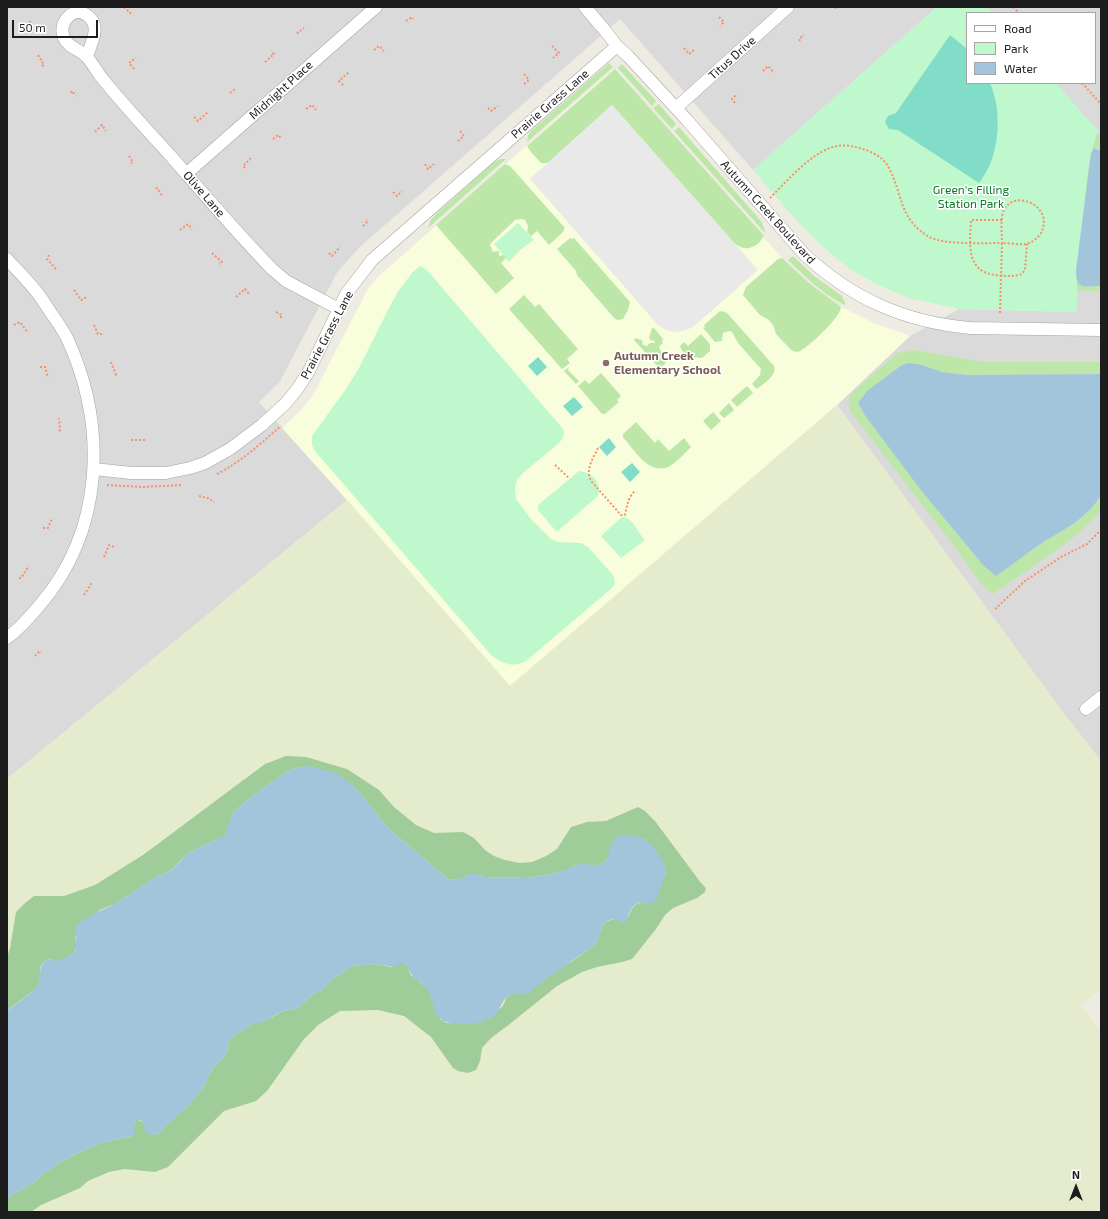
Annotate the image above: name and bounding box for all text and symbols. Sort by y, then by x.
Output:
scale bar [14,12,100,38]
legend [966,12,1096,84]
text: 50 m [19,20,46,34]
text: Road [1004,21,1032,35]
street label: Titus Drive [705,33,759,83]
text: Park [1004,41,1029,55]
street label: Midnight Place [246,58,316,122]
text: Water [1004,61,1038,75]
street label: Prairie Grass Lane [508,66,592,142]
street label: Autumn Creek Boulevard [718,157,818,267]
street label: Olive Lane [180,168,228,220]
park label: Green's Filling Station Park [933,183,1009,211]
street label: Prairie Grass Lane [298,288,356,382]
place label: Autumn Creek Elementary School [614,349,721,377]
marker: Autumn Creek Elementary School [601,358,611,368]
north arrow [1056,1167,1096,1207]
text: N [1072,1168,1080,1181]

